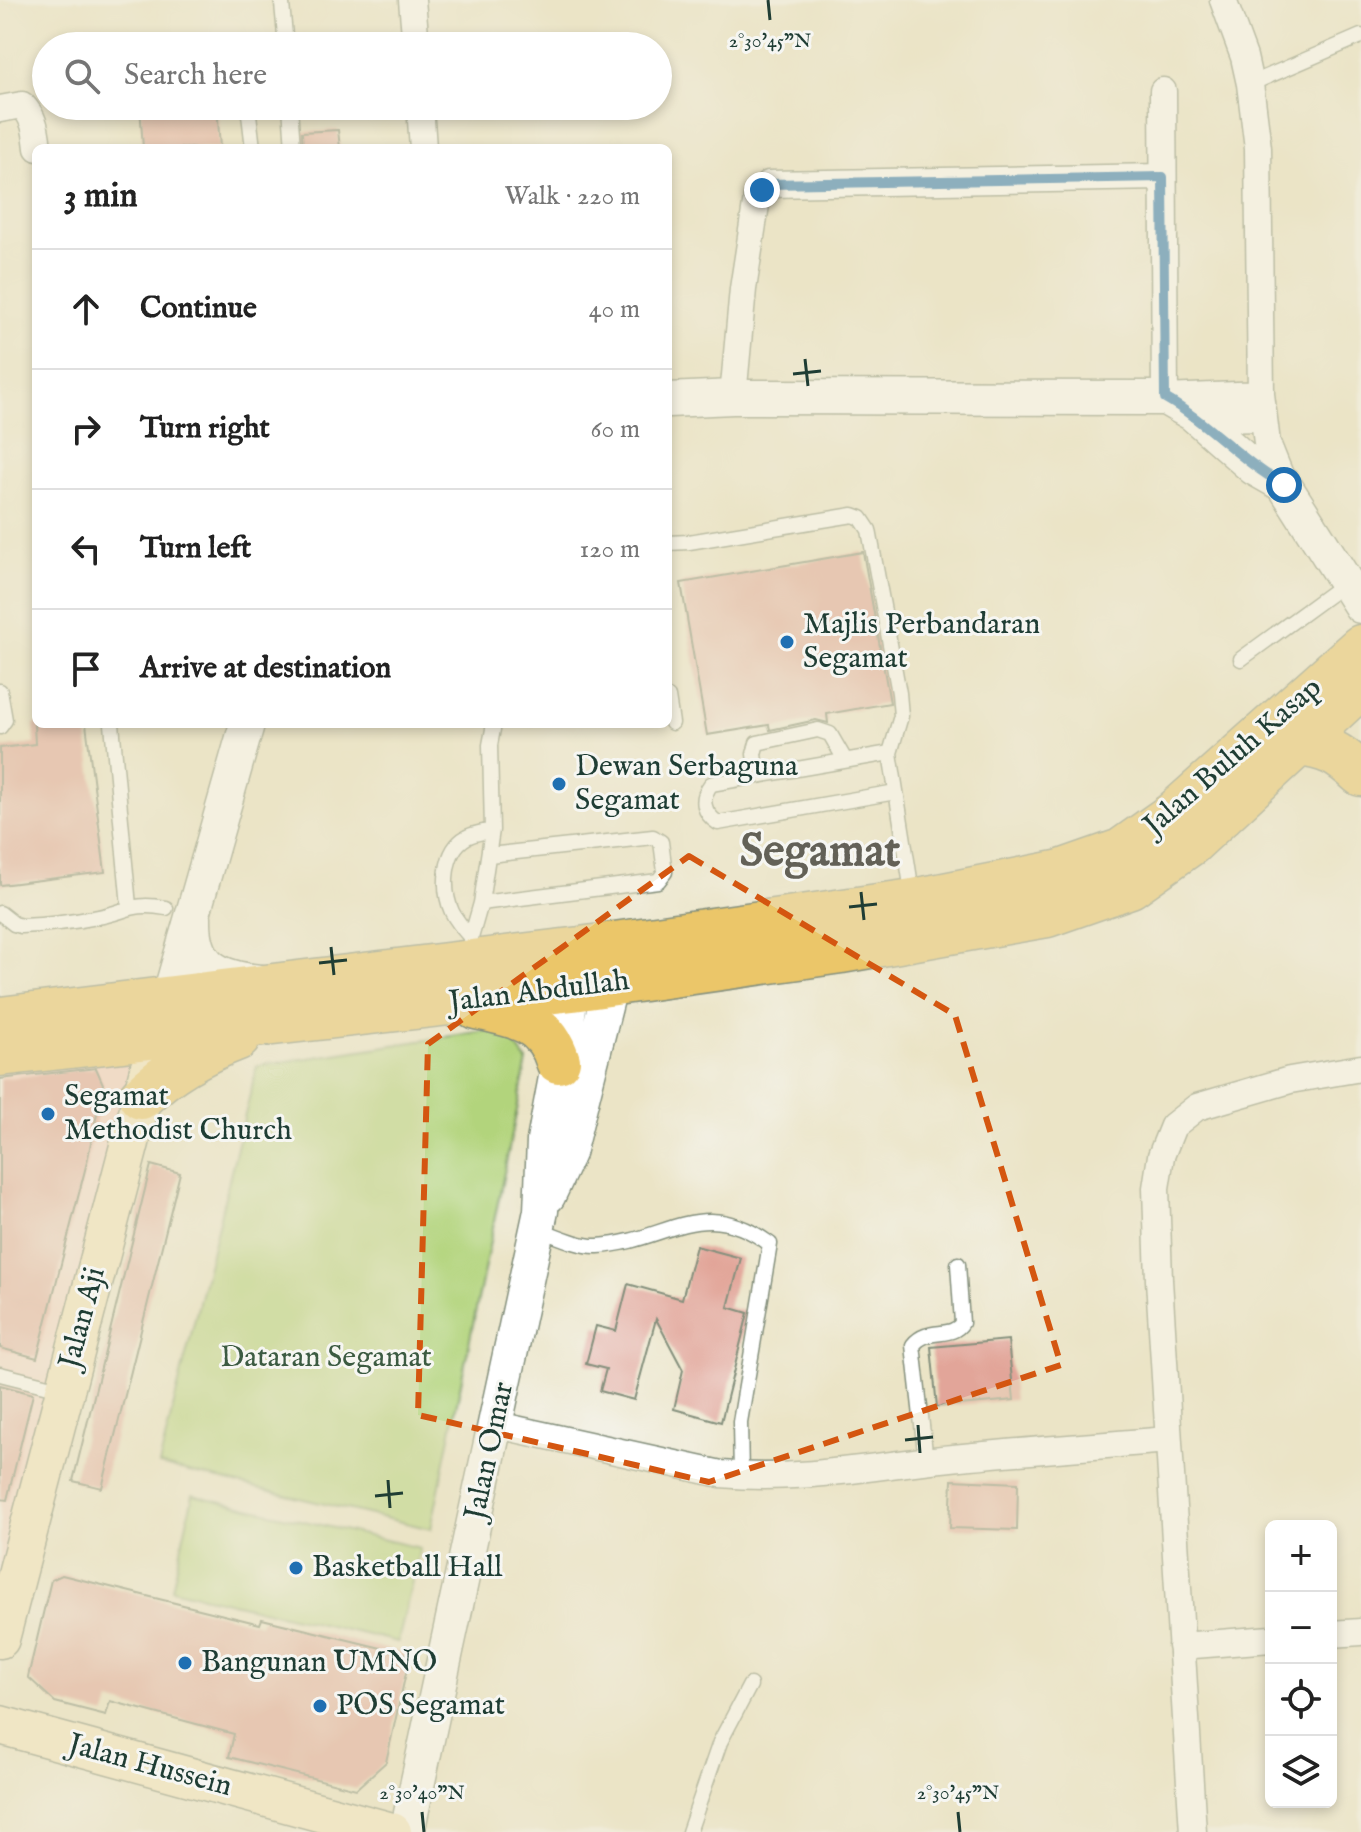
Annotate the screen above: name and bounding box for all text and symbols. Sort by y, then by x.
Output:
text: 2°30'45"N [729,29,811,54]
search box [32,32,672,120]
icon: search [60,54,104,98]
text: Search here [124,57,267,95]
route end [744,172,780,208]
text: 3 min [64,175,138,218]
text: Walk · 220 m [505,180,640,213]
icon: ahead [64,287,108,331]
text: Continue [140,290,257,328]
text: 40 m [589,293,640,326]
icon: right [64,407,108,451]
text: Turn right [140,410,270,448]
text: 60 m [591,413,640,446]
route start [1266,467,1302,503]
icon: left [64,527,108,571]
text: Turn left [140,530,251,568]
text: 120 m [580,533,640,566]
place label: Majlis Perbandaran Segamat [803,606,1040,678]
marker: Majlis Perbandaran Segamat [778,633,796,651]
icon: arrive [64,647,108,691]
text: Arrive at destination [140,650,391,688]
street label: Jalan Buluh Kasap [1134,669,1330,847]
place label: Dewan Serbaguna Segamat [575,748,798,820]
marker: Dewan Serbaguna Segamat [550,775,568,793]
district label: Segamat [740,823,901,882]
street label: Jalan Abdullah [444,962,631,1022]
place label: Segamat Methodist Church [64,1078,292,1150]
marker: Segamat Methodist Church [39,1105,57,1123]
street label: Jalan Aji [50,1263,115,1376]
park label: Dataran Segamat [220,1339,432,1377]
street label: Jalan Omar [456,1379,523,1526]
map controls [1265,1520,1337,1808]
button: + [1265,1520,1337,1592]
place label: Basketball Hall [312,1549,503,1587]
marker: Basketball Hall [287,1559,305,1577]
button: − [1265,1592,1337,1664]
place label: Bangunan UMNO [201,1644,437,1682]
marker: Bangunan UMNO [176,1654,194,1672]
button: locate [1265,1664,1337,1736]
place label: POS Segamat [336,1687,505,1725]
marker: POS Segamat [311,1697,329,1715]
street label: Jalan Hussein [61,1725,236,1806]
button: layers [1265,1736,1337,1808]
text: 2°30'40"N [379,1781,465,1806]
text: 2°30'45"N [917,1781,999,1806]

